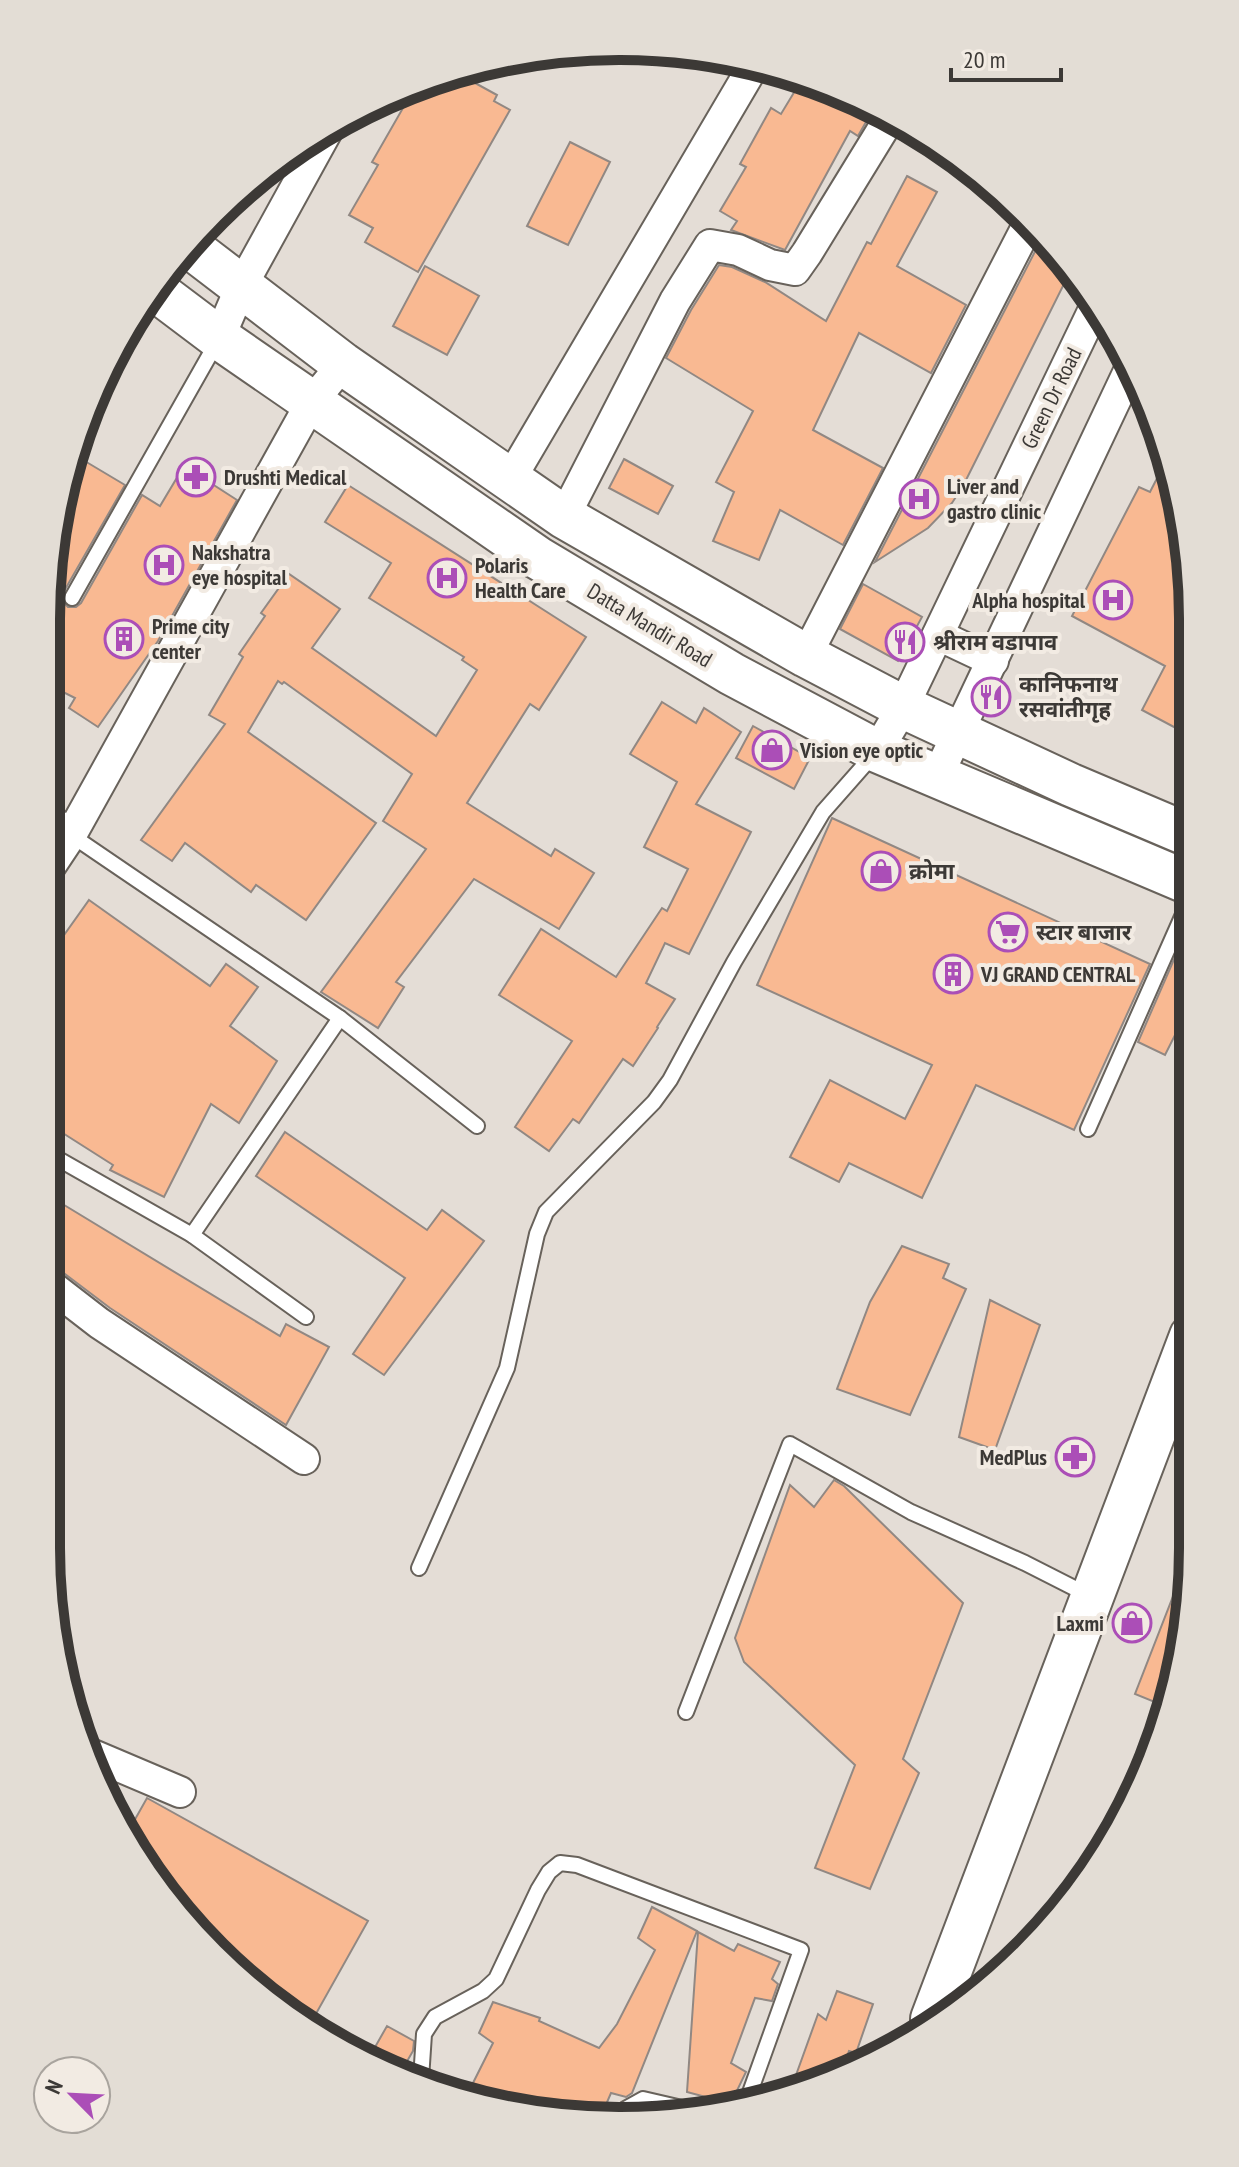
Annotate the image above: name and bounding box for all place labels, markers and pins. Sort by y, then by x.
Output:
pharmacy icon: Drushti Medical [175,456,217,498]
place label: Drushti Medical [224,463,347,491]
place label: Liver and gastro clinic [947,472,1042,525]
hospital icon: Liver and gastro clinic [898,478,940,520]
place label: Nakshatra eye hospital [192,538,287,591]
hospital icon: Nakshatra eye hospital [143,544,185,586]
place label: Polaris Health Care [475,551,566,604]
hospital icon: Polaris Health Care [426,557,468,599]
hospital icon: Alpha hospital [1092,579,1134,621]
place label: Alpha hospital [971,586,1086,614]
place label: Prime city center [152,612,230,665]
building icon: Prime city center [103,618,145,660]
restaurant icon: श्रीराम वडापाव [884,621,926,663]
place label: श्रीराम वडापाव [933,628,1058,656]
place label: कानिफनाथ रसवांतीगृह [1019,670,1118,723]
restaurant icon: कानिफनाथ रसवांतीगृह [970,676,1012,718]
shop icon: Vision eye optic [751,729,793,771]
place label: Vision eye optic [799,736,924,764]
shop icon: क्रोमा [860,850,902,892]
place label: क्रोमा [909,857,955,885]
supermarket icon: स्टार बाजार [987,911,1029,953]
place label: स्टार बाजार [1036,918,1133,946]
building icon: VJ GRAND CENTRAL [932,953,974,995]
place label: VJ GRAND CENTRAL [980,960,1136,988]
pharmacy icon: MedPlus [1054,1436,1096,1478]
place label: MedPlus [980,1443,1047,1471]
shop icon: Laxmi [1111,1602,1153,1644]
place label: Laxmi [1056,1609,1104,1637]

